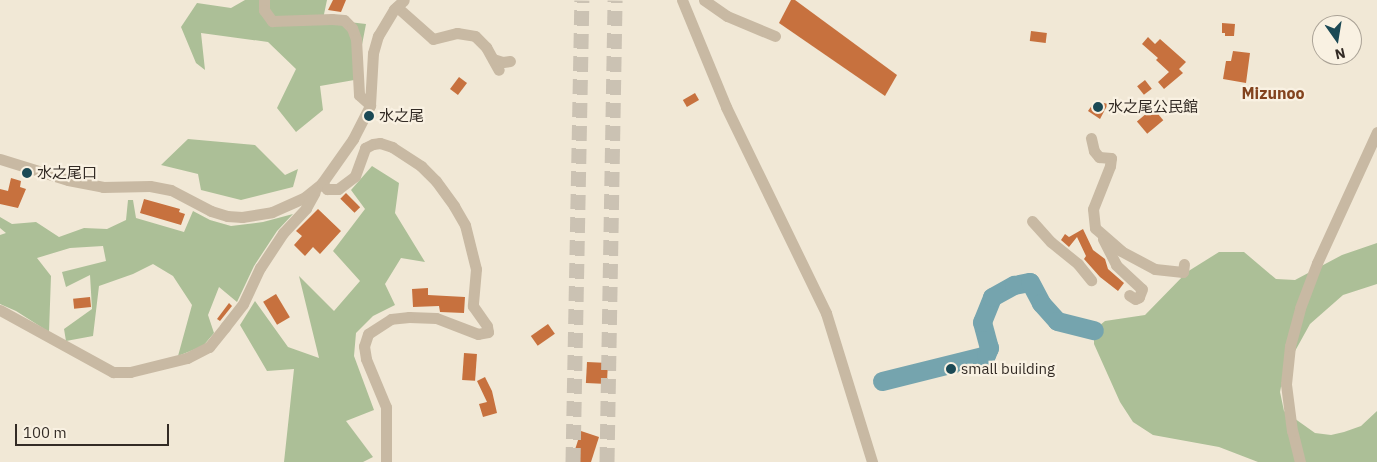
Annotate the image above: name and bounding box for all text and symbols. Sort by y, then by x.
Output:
north arrow [1312,15,1362,65]
text: N [1333,44,1347,64]
district label: Mizunoo [1241,83,1305,103]
place label: 水之尾公民館 [1108,98,1198,116]
marker: 水之尾公民館 [1092,101,1104,113]
place label: 水之尾 [379,107,424,125]
marker: 水之尾 [363,110,375,122]
place label: 水之尾口 [37,164,97,182]
marker: 水之尾口 [21,167,33,179]
place label: small building [961,360,1055,378]
marker: small building [945,363,957,375]
scale bar [18,414,171,446]
text: 100 m [23,423,67,442]

